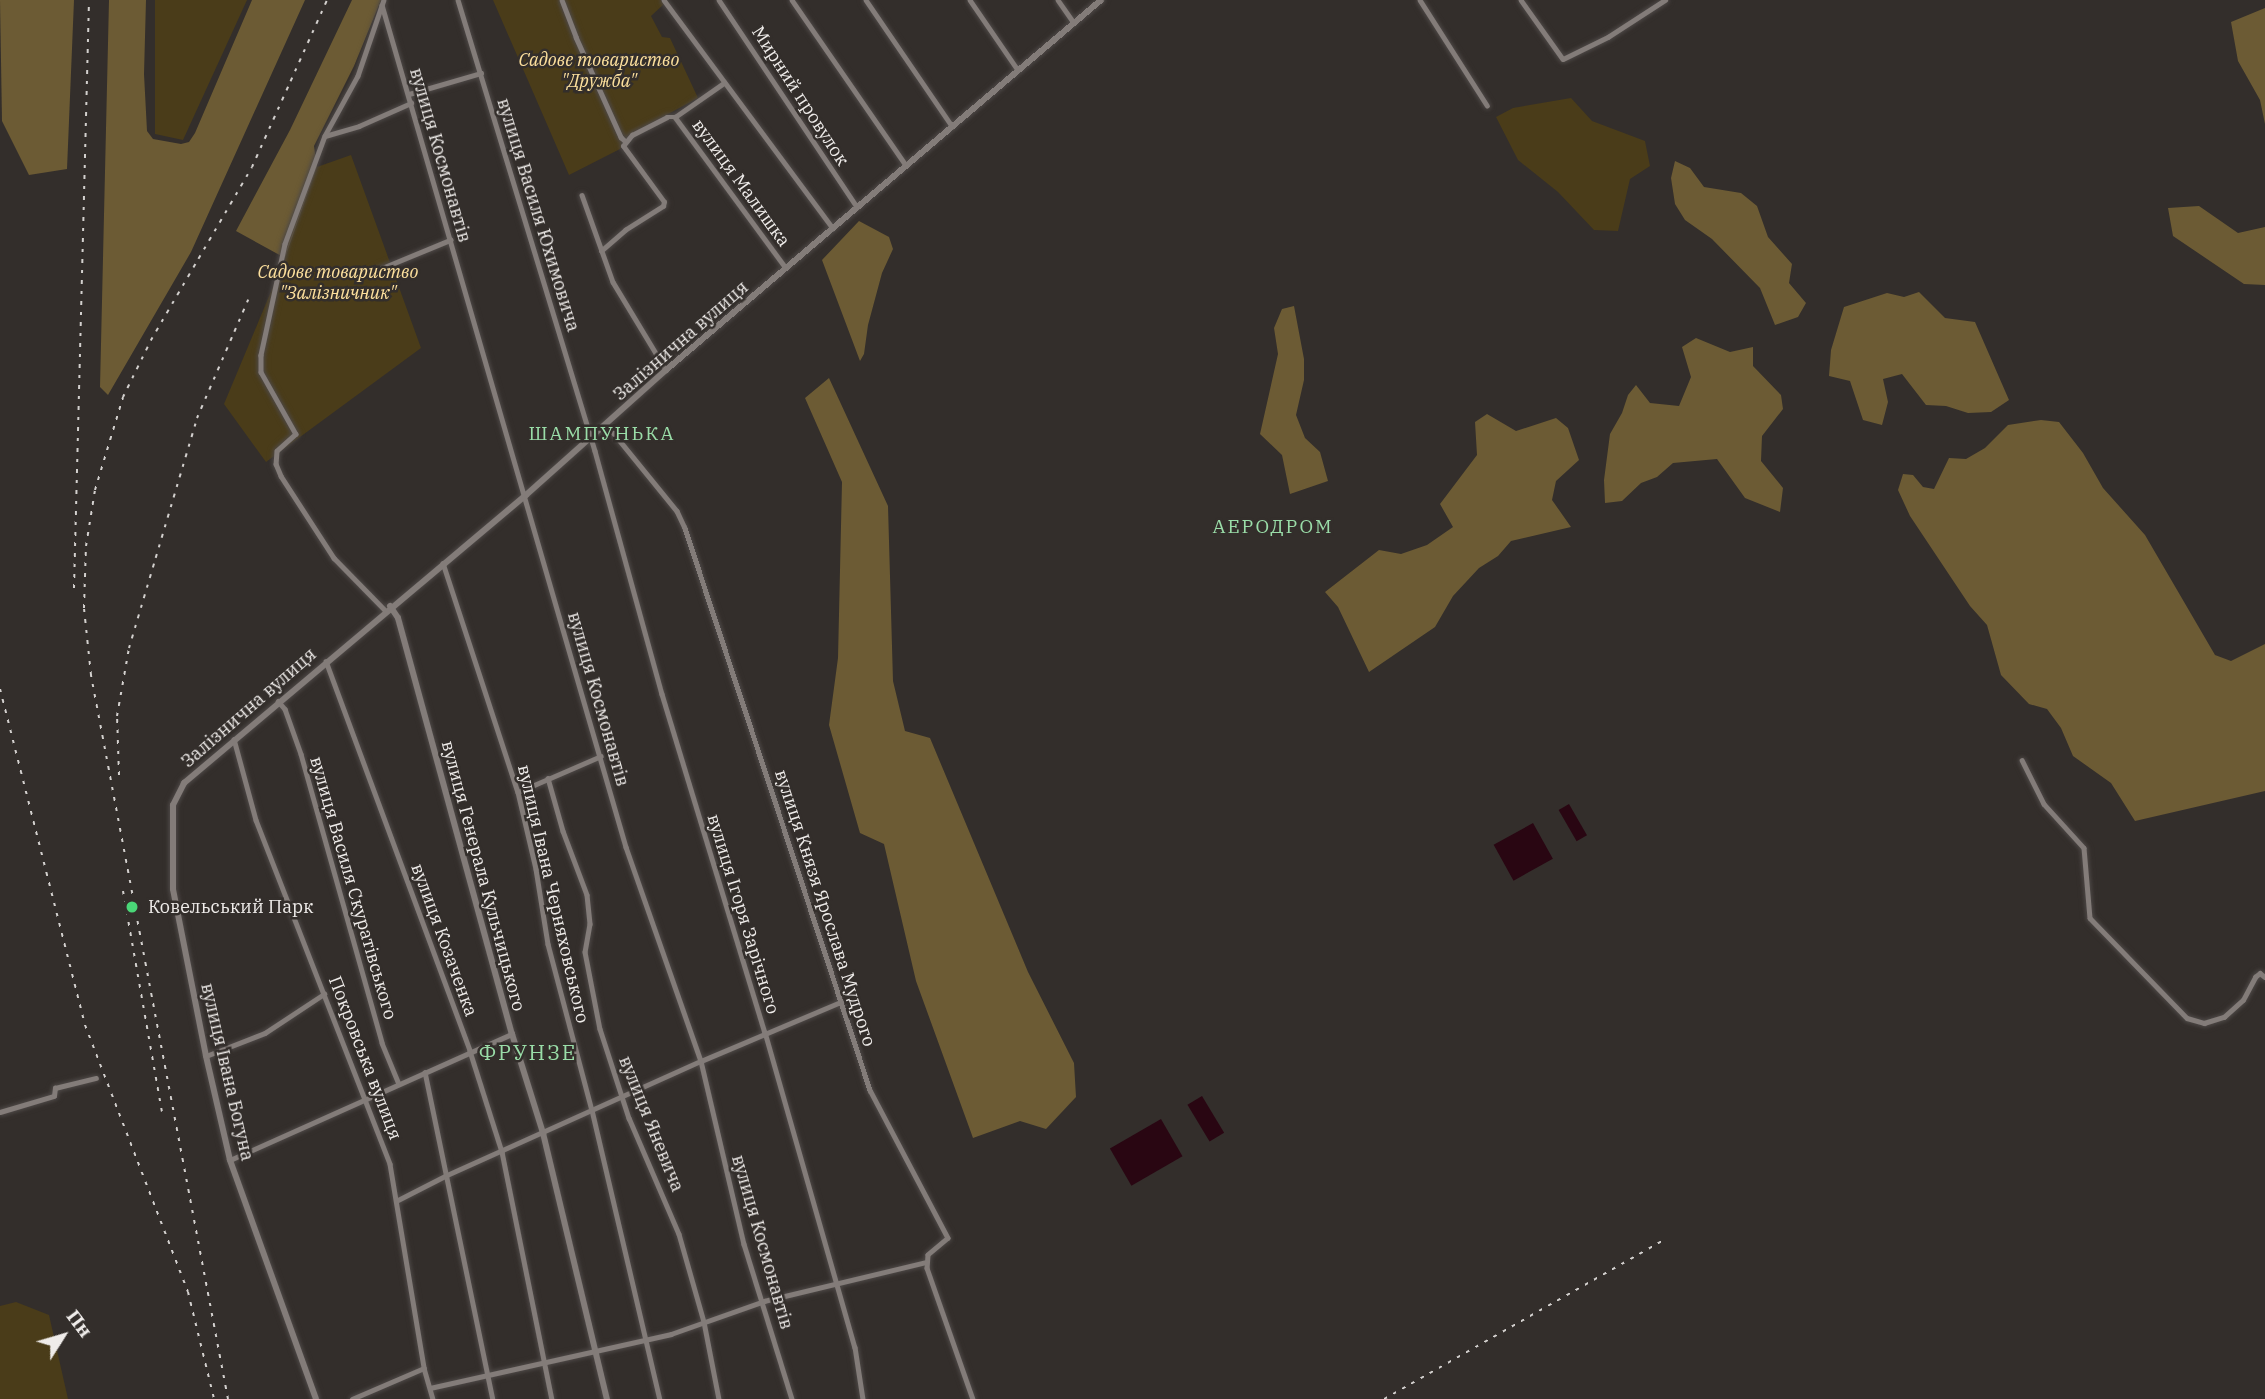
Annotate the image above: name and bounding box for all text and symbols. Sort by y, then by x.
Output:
street label: Мирний провулок [747,22,853,170]
park label: Садове товариство "Дружба" [519,50,679,92]
street label: вулиця Космонавтів [405,65,475,245]
street label: вулиця Василя Юхимовича [492,96,584,334]
street label: вулиця Малишка [687,115,795,251]
park label: Садове товариство "Залізничник" [258,262,418,304]
street label: Залізнична вулиця [609,277,753,405]
district label: ШАМПУНЬКА [530,423,674,445]
district label: АЕРОДРОМ [1213,516,1333,538]
street label: вулиця Космонавтів [563,609,633,789]
street label: Залізнична вулиця [177,644,321,772]
street label: вулиця Генерала Кульчицького [436,738,530,1014]
street label: вулиця Василя Скуратівського [305,754,401,1022]
street label: вулиця Івана Черняховського [513,763,593,1025]
street label: вулиця Князя Ярослава Мудрого [770,767,880,1049]
street label: вулиця Ігоря Зарічного [702,811,784,1017]
street label: вулиця Козаченка [406,861,482,1019]
place label: Ковельський Парк [148,896,314,918]
marker: Ковельський Парк [122,897,142,917]
street label: Покровська вулиця [324,973,406,1143]
street label: вулиця Івана Богуна [196,981,258,1163]
district label: ФРУНЗЕ [479,1039,577,1065]
street label: вулиця Яневича [614,1053,688,1195]
street label: вулиця Космонавтів [727,1152,797,1332]
north arrow [28,1301,98,1371]
text: Пн [62,1305,98,1342]

